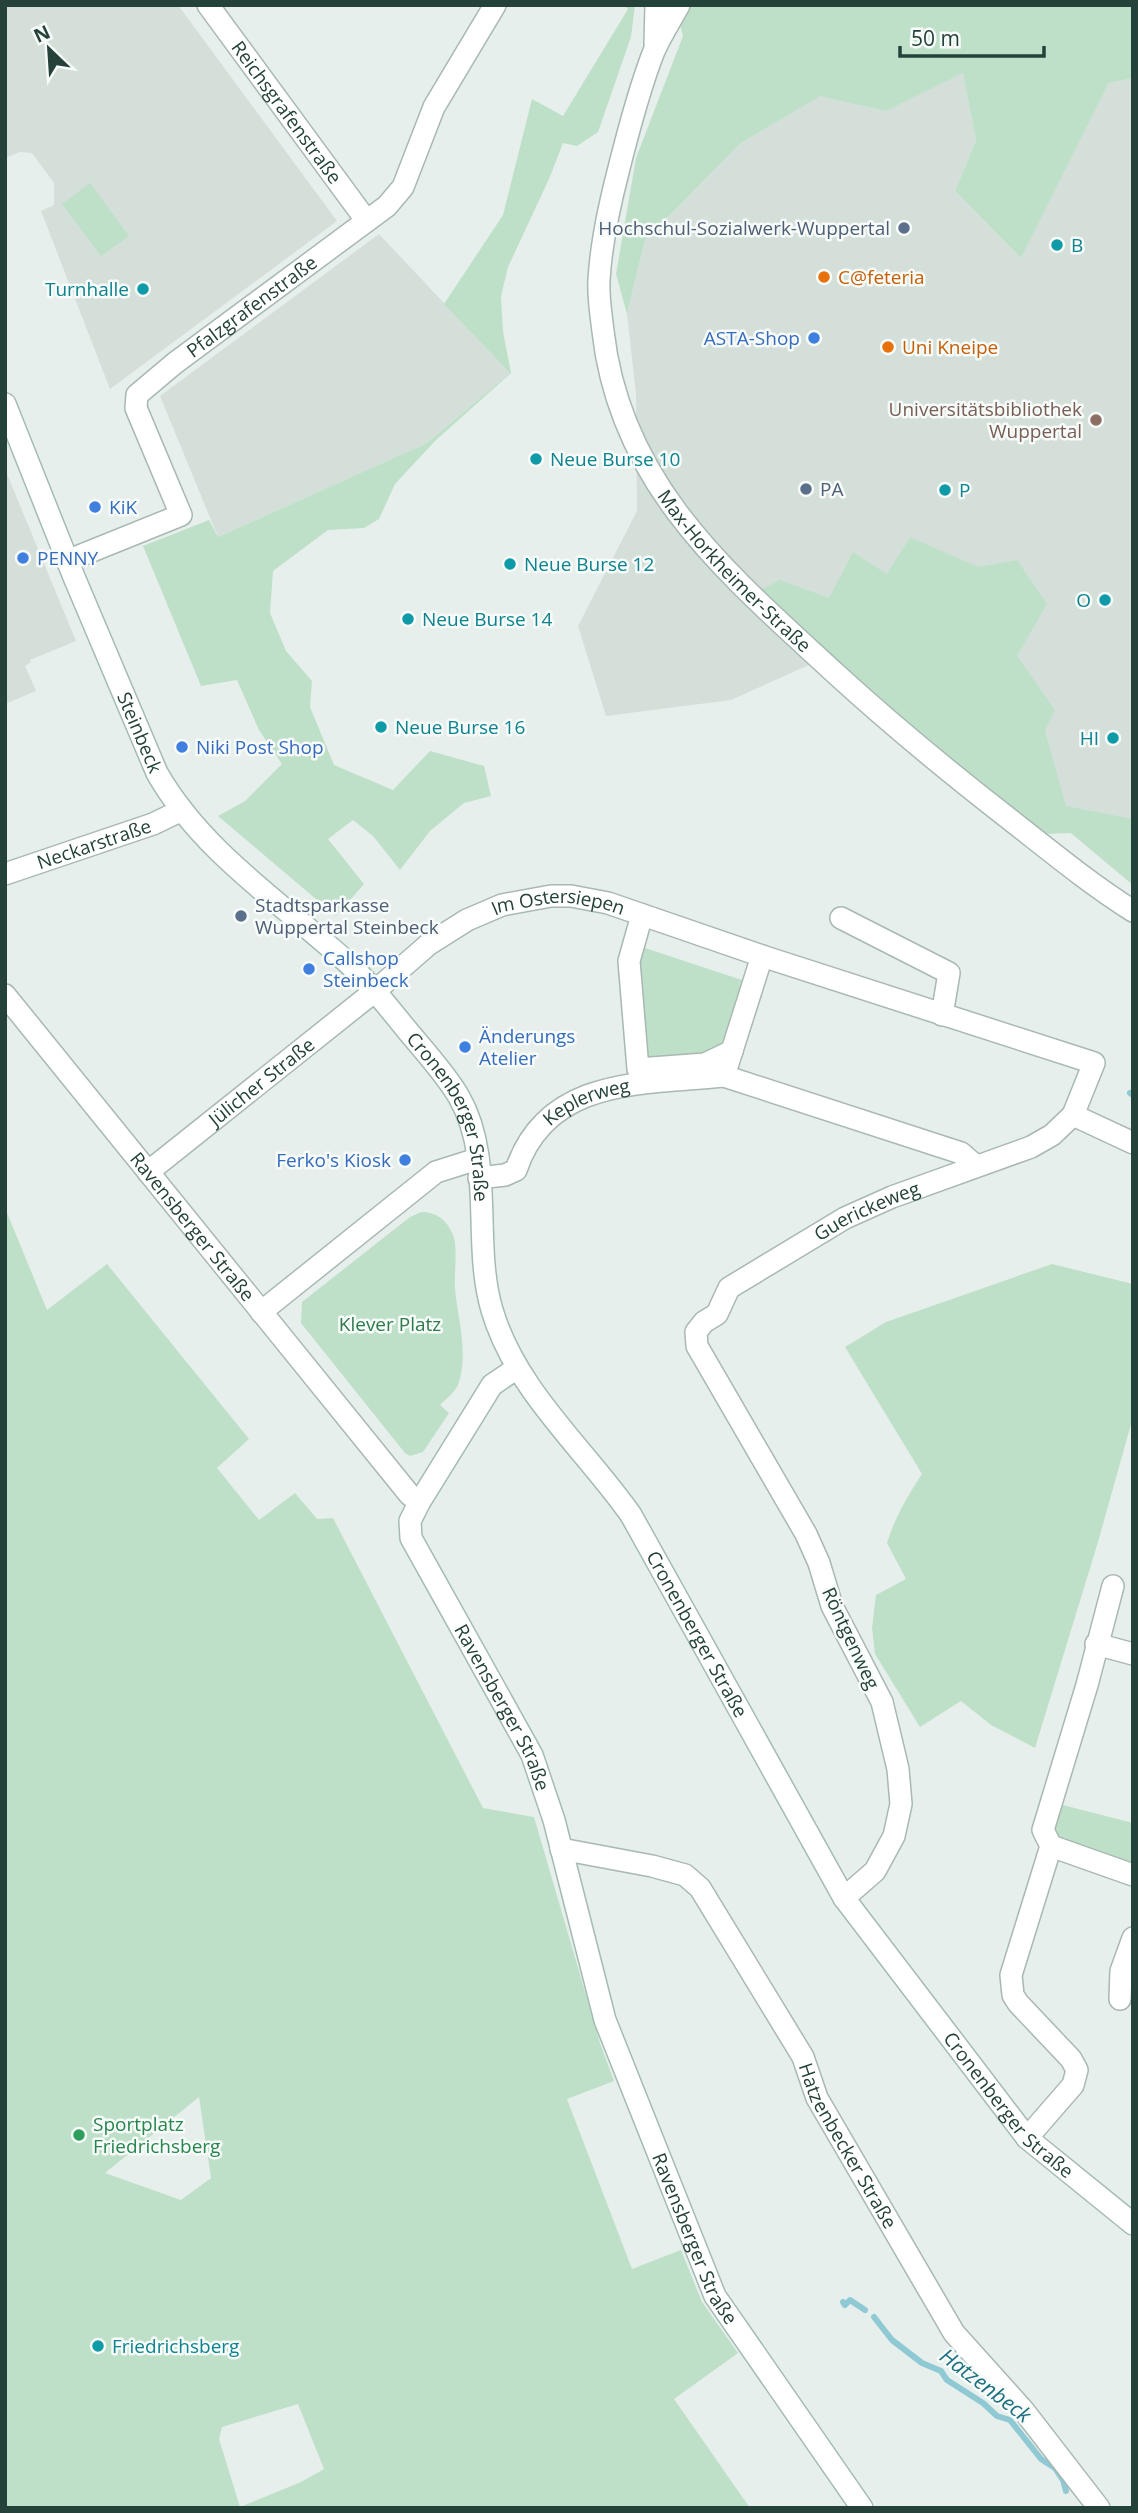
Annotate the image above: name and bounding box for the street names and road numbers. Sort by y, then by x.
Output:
street label: Reichsgrafenstraße [226,36,348,189]
street label: Pfalzgrafenstraße [181,249,322,363]
street label: Max-Horkheimer-Straße [652,484,817,658]
street label: Steinbeck [111,688,168,777]
street label: Neckarstraße [33,813,155,875]
street label: Im Ostersiepen [487,883,629,921]
street label: Cronenberger Straße [401,1026,495,1202]
street label: Jülicher Straße [201,1031,320,1133]
street label: Keplerweg [537,1072,632,1131]
street label: Ravensberger Straße [124,1147,261,1307]
street label: Guerickeweg [809,1175,923,1247]
street label: Cronenberger Straße [640,1546,754,1722]
street label: Röntgenweg [816,1583,886,1693]
street label: Ravensberger Straße [449,1619,556,1794]
street label: Cronenberger Straße [938,2026,1079,2184]
street label: Hatzenbecker Straße [793,2059,903,2233]
street label: Ravensberger Straße [646,2149,744,2330]

